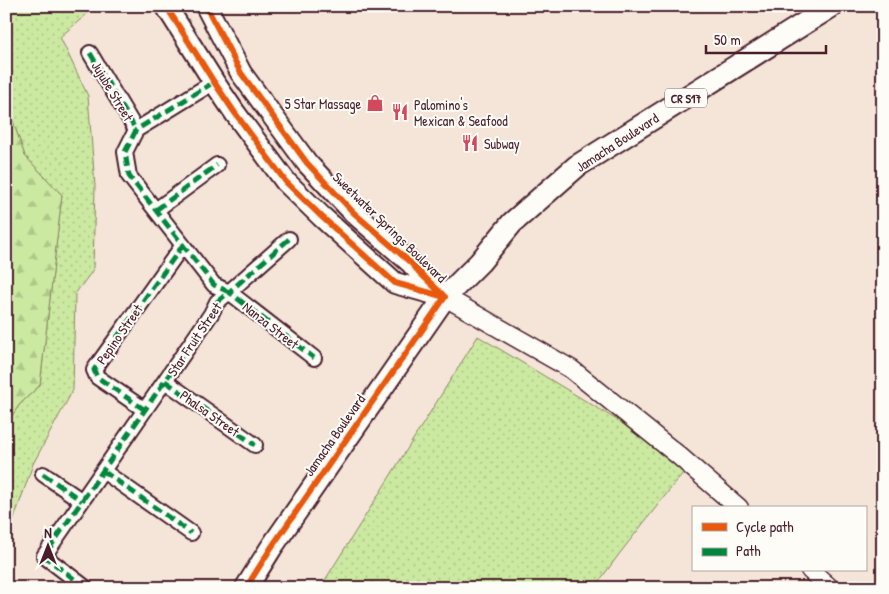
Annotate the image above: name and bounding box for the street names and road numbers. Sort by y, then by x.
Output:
street label: Jujube Street [87,57,138,125]
road number: CR S17 [665,89,707,108]
street label: Jamacha Boulevard [572,108,663,176]
street label: Sweetwater Springs Boulevard [328,168,451,288]
street label: Nanza Street [239,297,303,353]
street label: Star Fruit Street [162,298,226,380]
street label: Pepino Street [91,300,148,368]
street label: Phalsa Street [176,386,244,441]
street label: Jamacha Boulevard [299,390,369,479]

